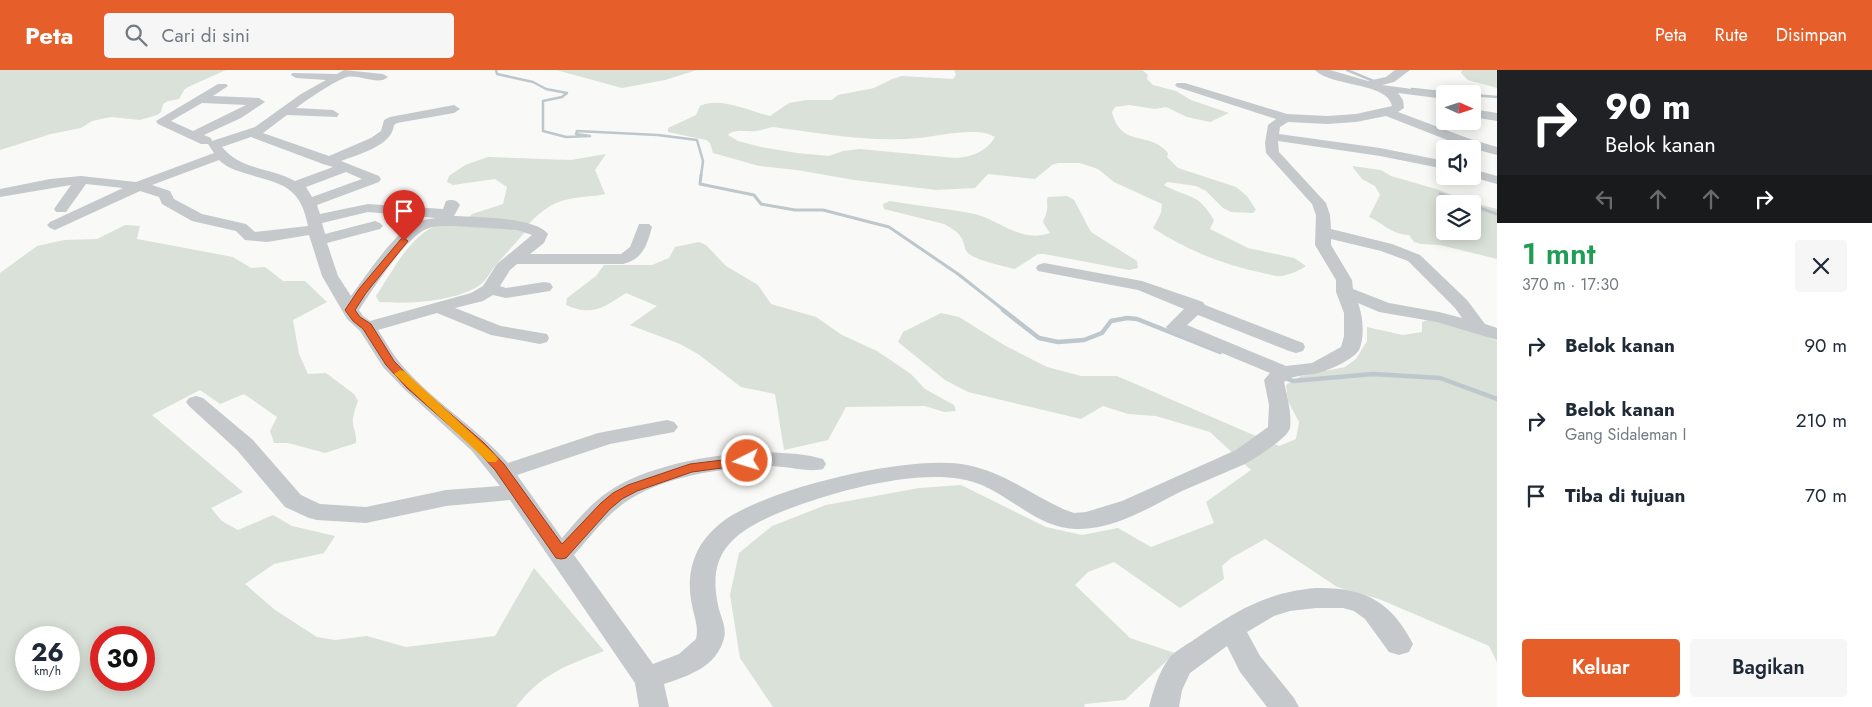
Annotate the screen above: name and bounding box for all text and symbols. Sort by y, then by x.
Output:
search box [104,13,454,58]
text: Peta [25,18,74,53]
icon: search [122,21,150,49]
text: Cari di sini [162,22,250,49]
text: Peta [1655,22,1687,48]
text: Rute [1715,22,1748,48]
text: Disimpan [1776,22,1847,48]
text: 90 m [1605,82,1691,132]
north arrow [1436,85,1481,130]
map controls [1436,85,1481,240]
icon: right [1522,90,1587,155]
text: Belok kanan [1605,128,1716,160]
button: sound [1436,140,1481,185]
icon: left [1591,185,1619,213]
icon: ahead [1644,185,1672,213]
icon: ahead [1697,185,1725,213]
icon: right [1750,185,1778,213]
pin [383,190,425,241]
button: layers [1436,195,1481,240]
icon: arrive [390,197,418,225]
text: 1 mnt [1522,232,1596,275]
button: close [1795,240,1847,292]
text: 370 m · 17:30 [1522,273,1619,296]
icon: right [1522,332,1550,360]
text: Belok kanan [1565,332,1675,359]
text: 90 m [1804,332,1847,359]
text: Belok kanan [1565,396,1675,423]
icon: right [1522,407,1550,435]
text: 210 m [1796,407,1847,434]
text: Gang Sidaleman I [1565,423,1686,446]
position arrow [720,434,772,486]
icon: arrive [1522,482,1550,510]
text: Tiba di tujuan [1565,482,1685,509]
text: 70 m [1805,482,1847,509]
speed limit sign: 30 [90,626,155,691]
text: 26 [31,634,64,670]
button: Keluar [1522,639,1680,697]
button: Bagikan [1690,639,1847,697]
text: km/h [34,662,61,680]

